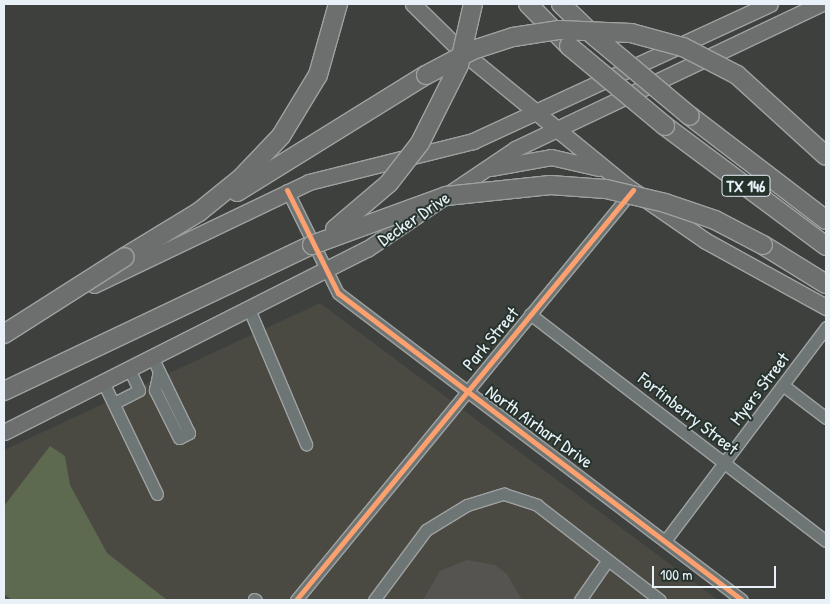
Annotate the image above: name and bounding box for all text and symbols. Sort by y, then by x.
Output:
road number: TX 146 [721,172,771,200]
street label: Decker Drive [374,187,454,251]
street label: Park Street [458,303,524,375]
street label: Myers Street [726,348,794,430]
street label: Fortinberry Street [634,368,742,460]
street label: North Airhart Drive [481,381,597,473]
scale bar [655,556,779,588]
text: 100 m [660,564,693,585]

